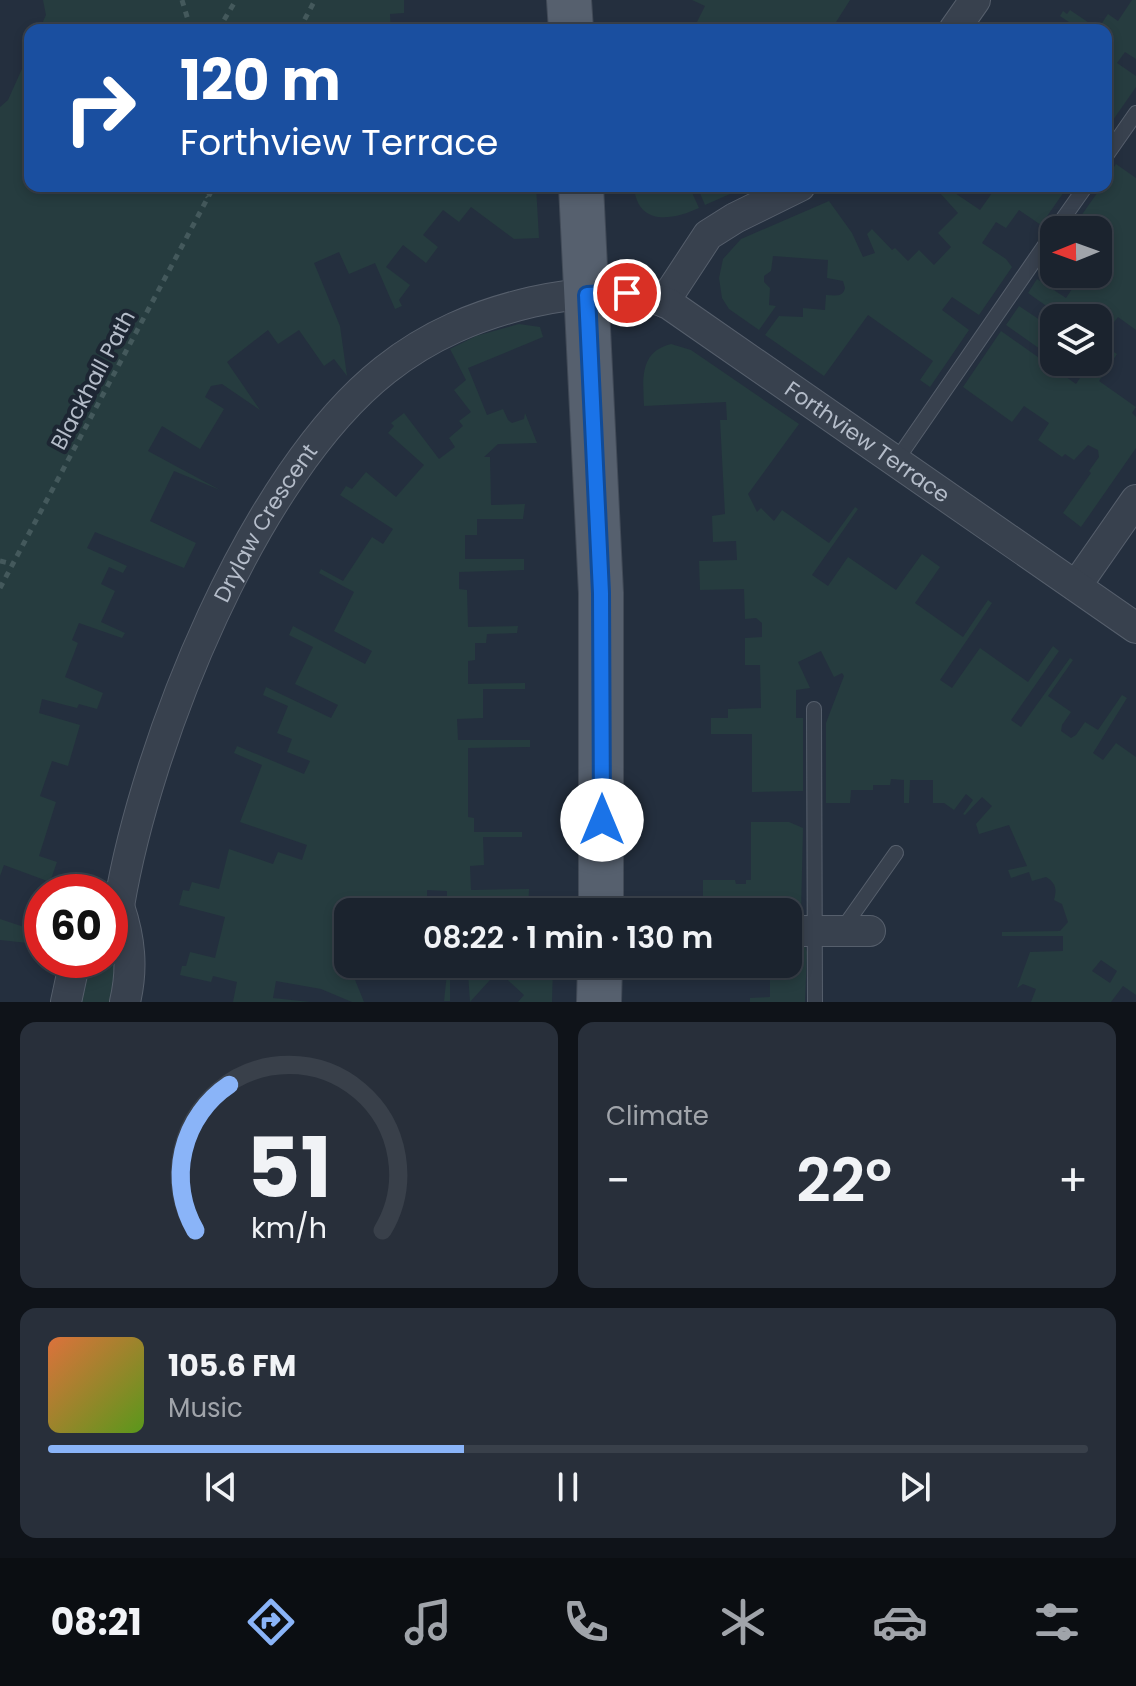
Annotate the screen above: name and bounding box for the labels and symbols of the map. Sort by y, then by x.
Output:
north arrow [1040,216,1112,288]
pin [593,259,661,327]
street label: Blackhall Path [43,305,143,455]
street label: Forthview Terrace [779,374,956,510]
street label: Drylaw Crescent [206,437,324,607]
position arrow [560,778,644,862]
speed limit sign: 60 [24,874,128,978]

